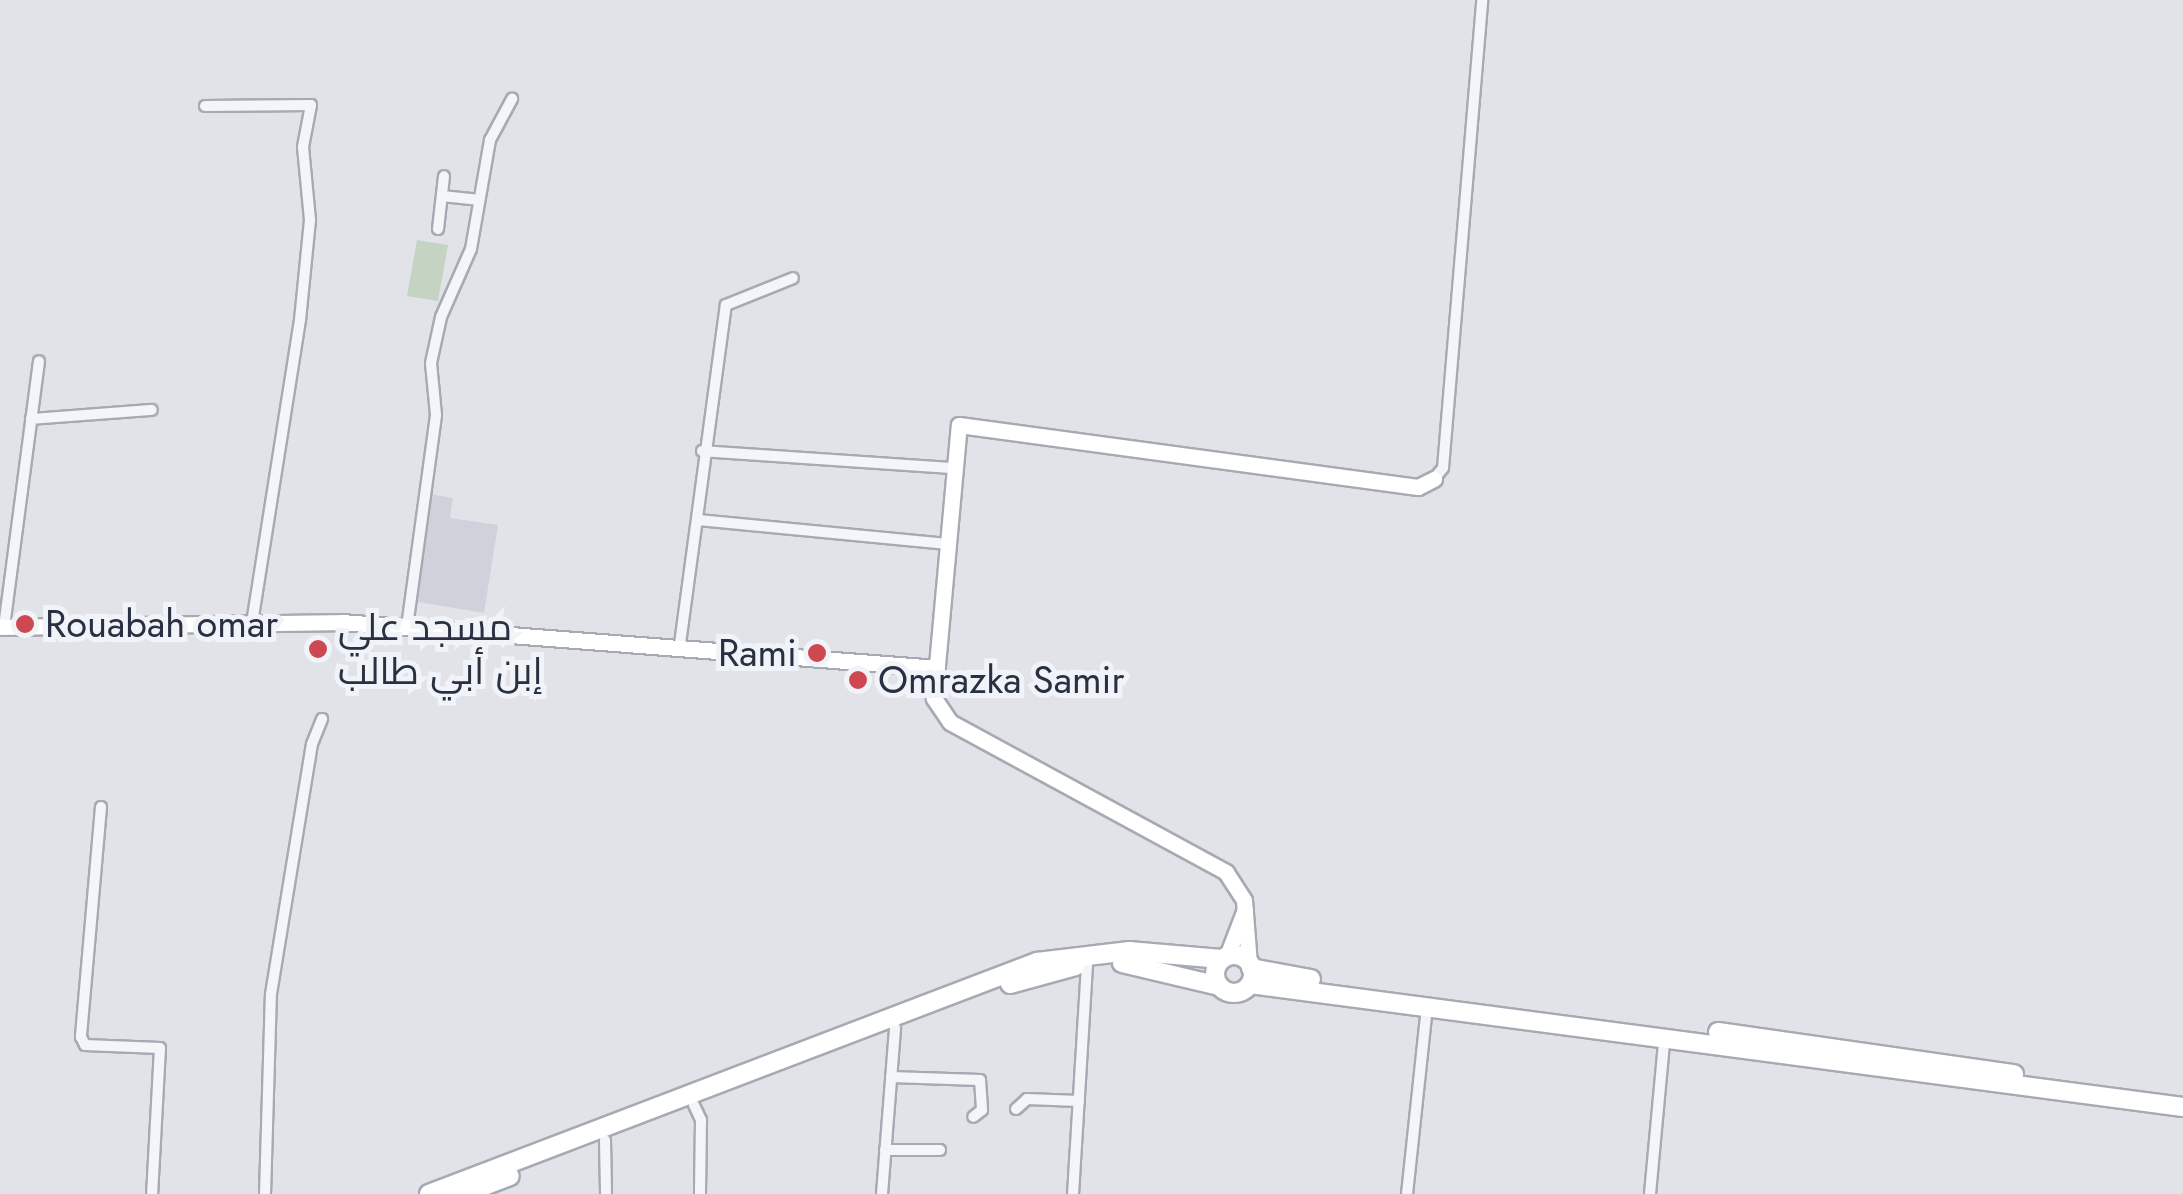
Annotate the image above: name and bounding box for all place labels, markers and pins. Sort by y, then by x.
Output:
place label: Rouabah omar [45,601,278,647]
place label: مسجد علي إبن أبي طالب [338,604,543,694]
marker: Rouabah omar [14,613,36,635]
place label: Rami [718,630,797,676]
marker: مسجد علي إبن أبي طالب [307,638,329,660]
marker: Rami [806,642,828,664]
place label: Omrazka Samir [878,657,1125,703]
marker: Omrazka Samir [847,669,869,691]

